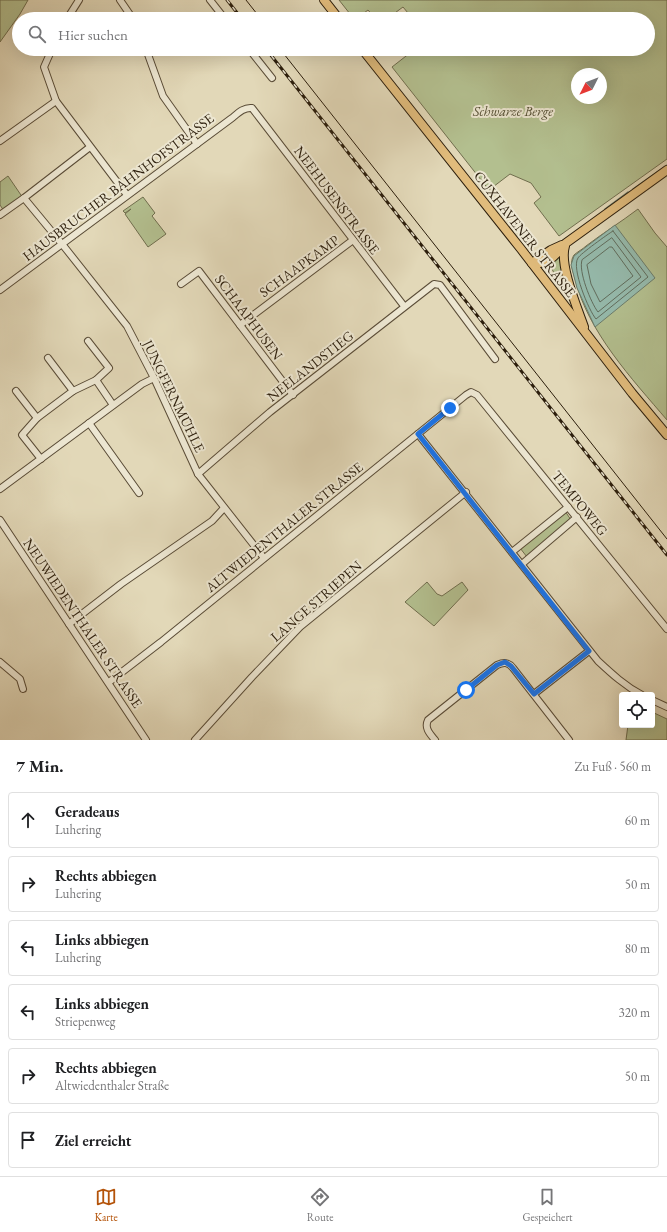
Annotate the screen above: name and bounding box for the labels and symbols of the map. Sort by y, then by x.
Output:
north arrow [571,68,607,104]
park label: Schwarze Berge [472,102,553,120]
street label: HAUSBRUCHER BAHNHOFSTRASSE [19,109,217,265]
street label: NEEHUSENSTRASSE [290,142,384,258]
street label: CUXHAVENER STRASSE [470,167,580,301]
street label: SCHAAPKAMP [255,231,343,301]
street label: SCHAAPHUSEN [211,271,287,363]
street label: NEELANDSTIEG [263,327,357,405]
street label: JUNGFERNMÜHLE [139,336,209,455]
route end [441,399,459,417]
street label: ALTWIEDENTHALER STRASSE [201,458,366,597]
street label: TEMPOWEG [548,467,612,539]
street label: NEUWIEDENTHALER STRASSE [19,535,147,711]
street label: LANGE STRIEPEN [267,556,365,646]
route start [457,681,475,699]

